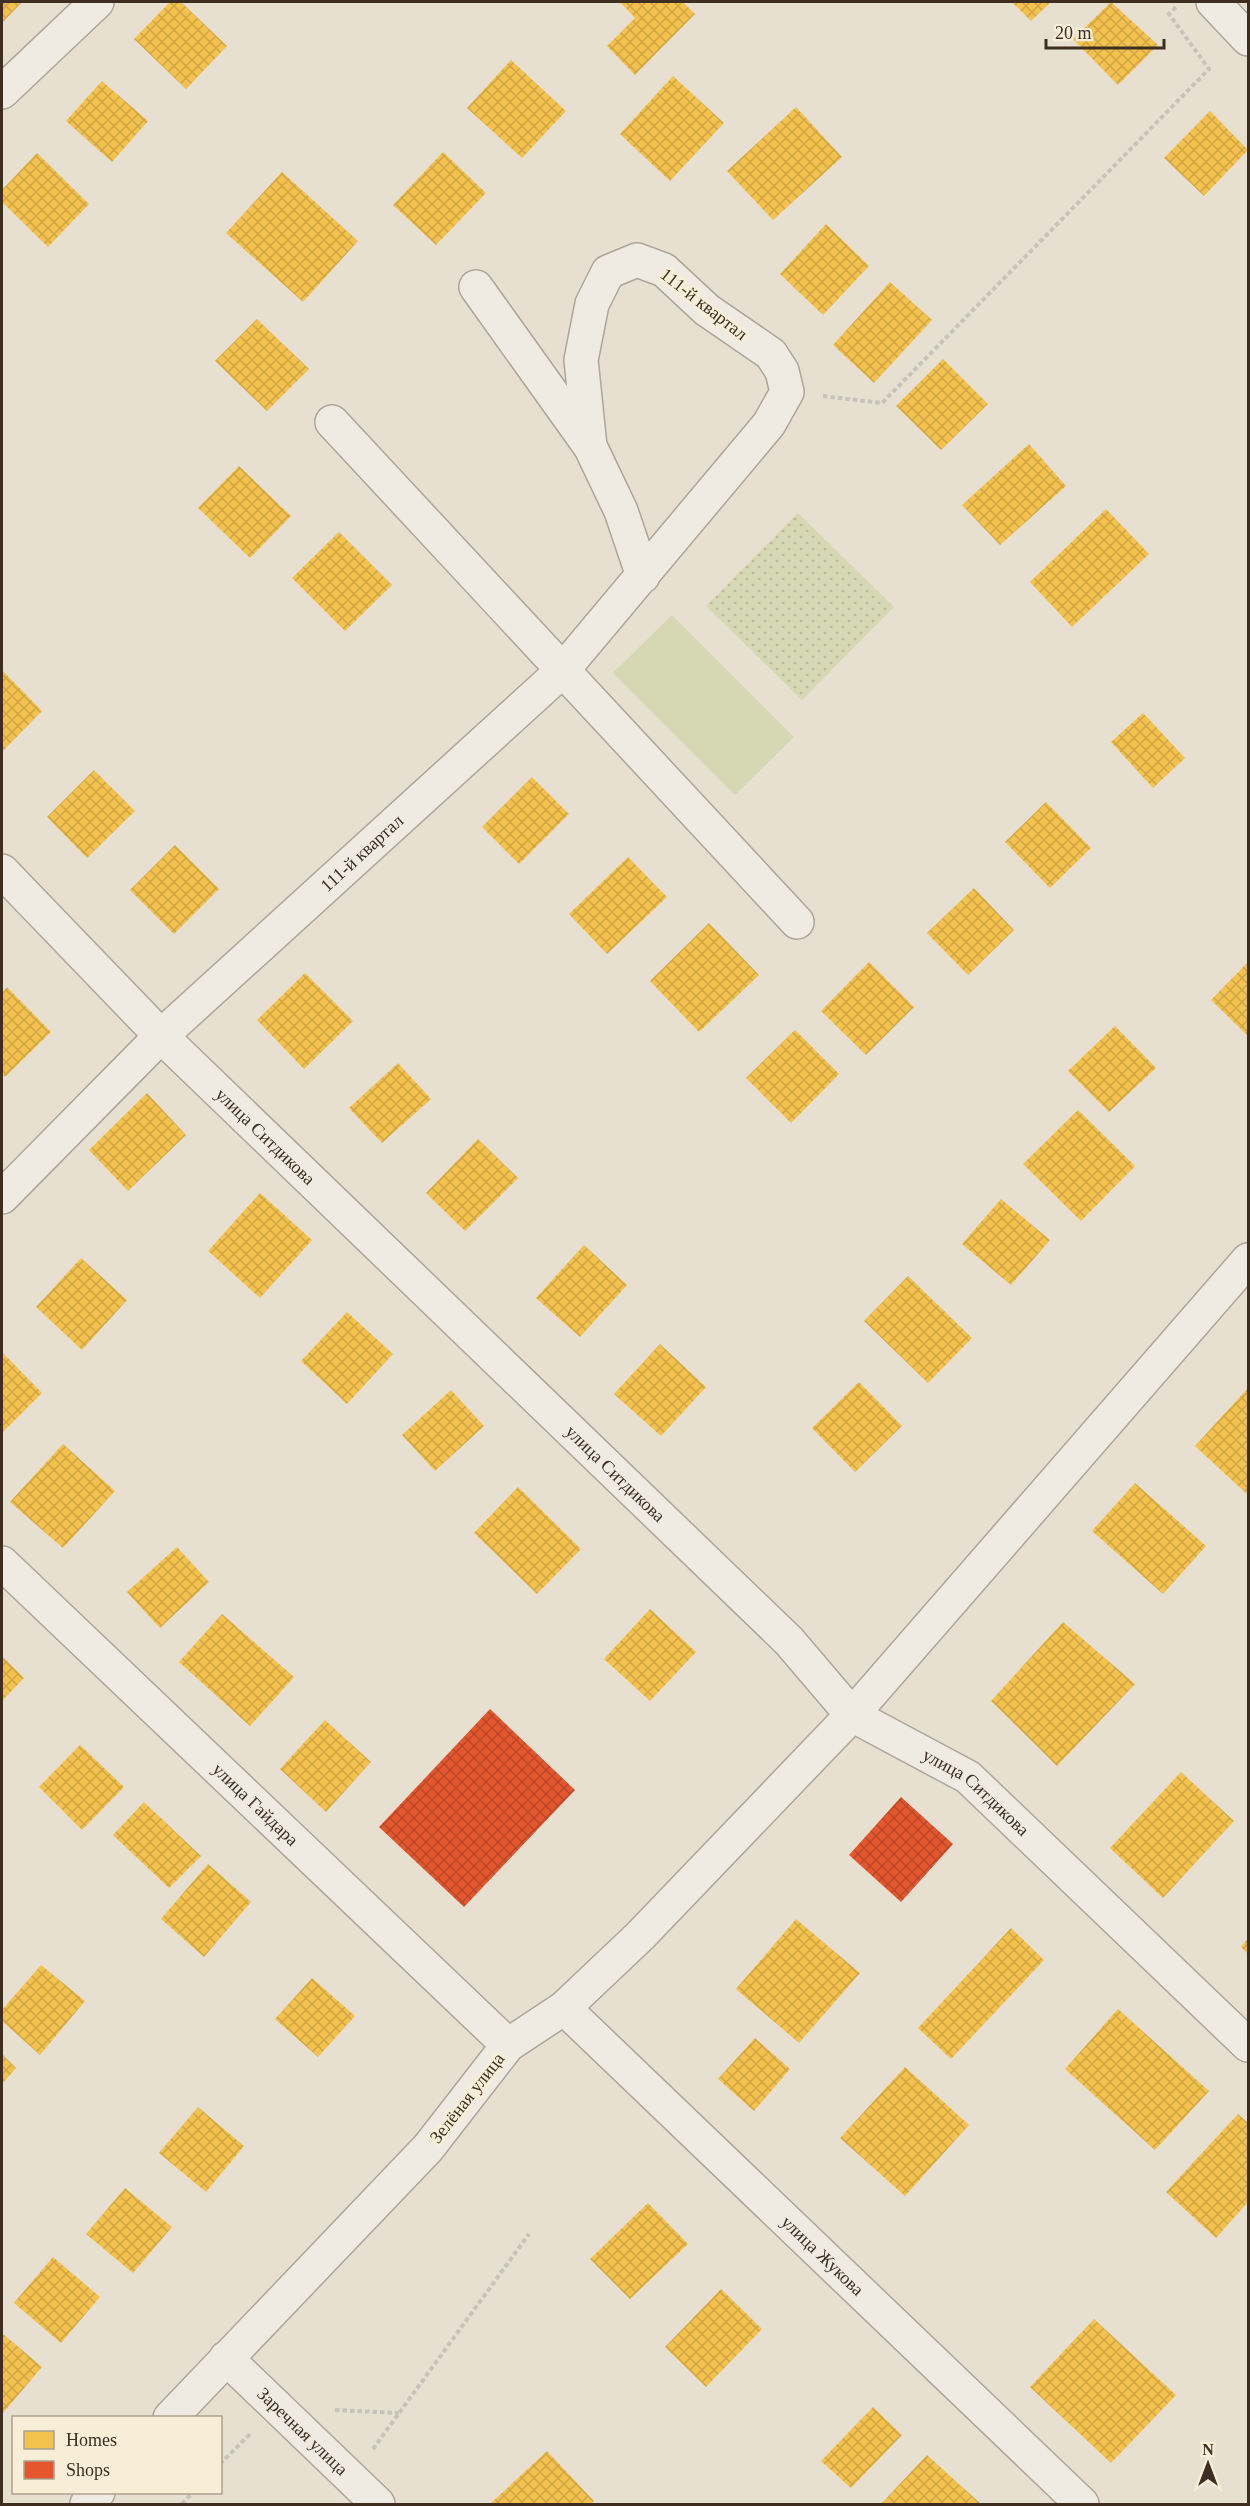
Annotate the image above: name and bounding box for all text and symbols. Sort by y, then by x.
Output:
scale bar [1046,12,1164,50]
text: 20 m [1055,23,1092,43]
street label: 111-й квартал [657,264,751,344]
street label: 111-й квартал [316,810,407,896]
street label: улица Ситдикова [212,1084,319,1189]
street label: улица Ситдикова [562,1421,669,1526]
street label: улица Ситдикова [919,1745,1033,1840]
street label: улица Гайдара [208,1759,302,1850]
street label: Зелёная улица [426,2049,508,2147]
street label: улица Жукова [777,2212,868,2300]
street label: Заречная улица [253,2384,352,2479]
legend [12,2416,222,2494]
text: Homes [66,2430,117,2450]
north arrow [1178,2434,1238,2494]
text: N [1202,2441,1214,2458]
text: Shops [66,2460,110,2480]

